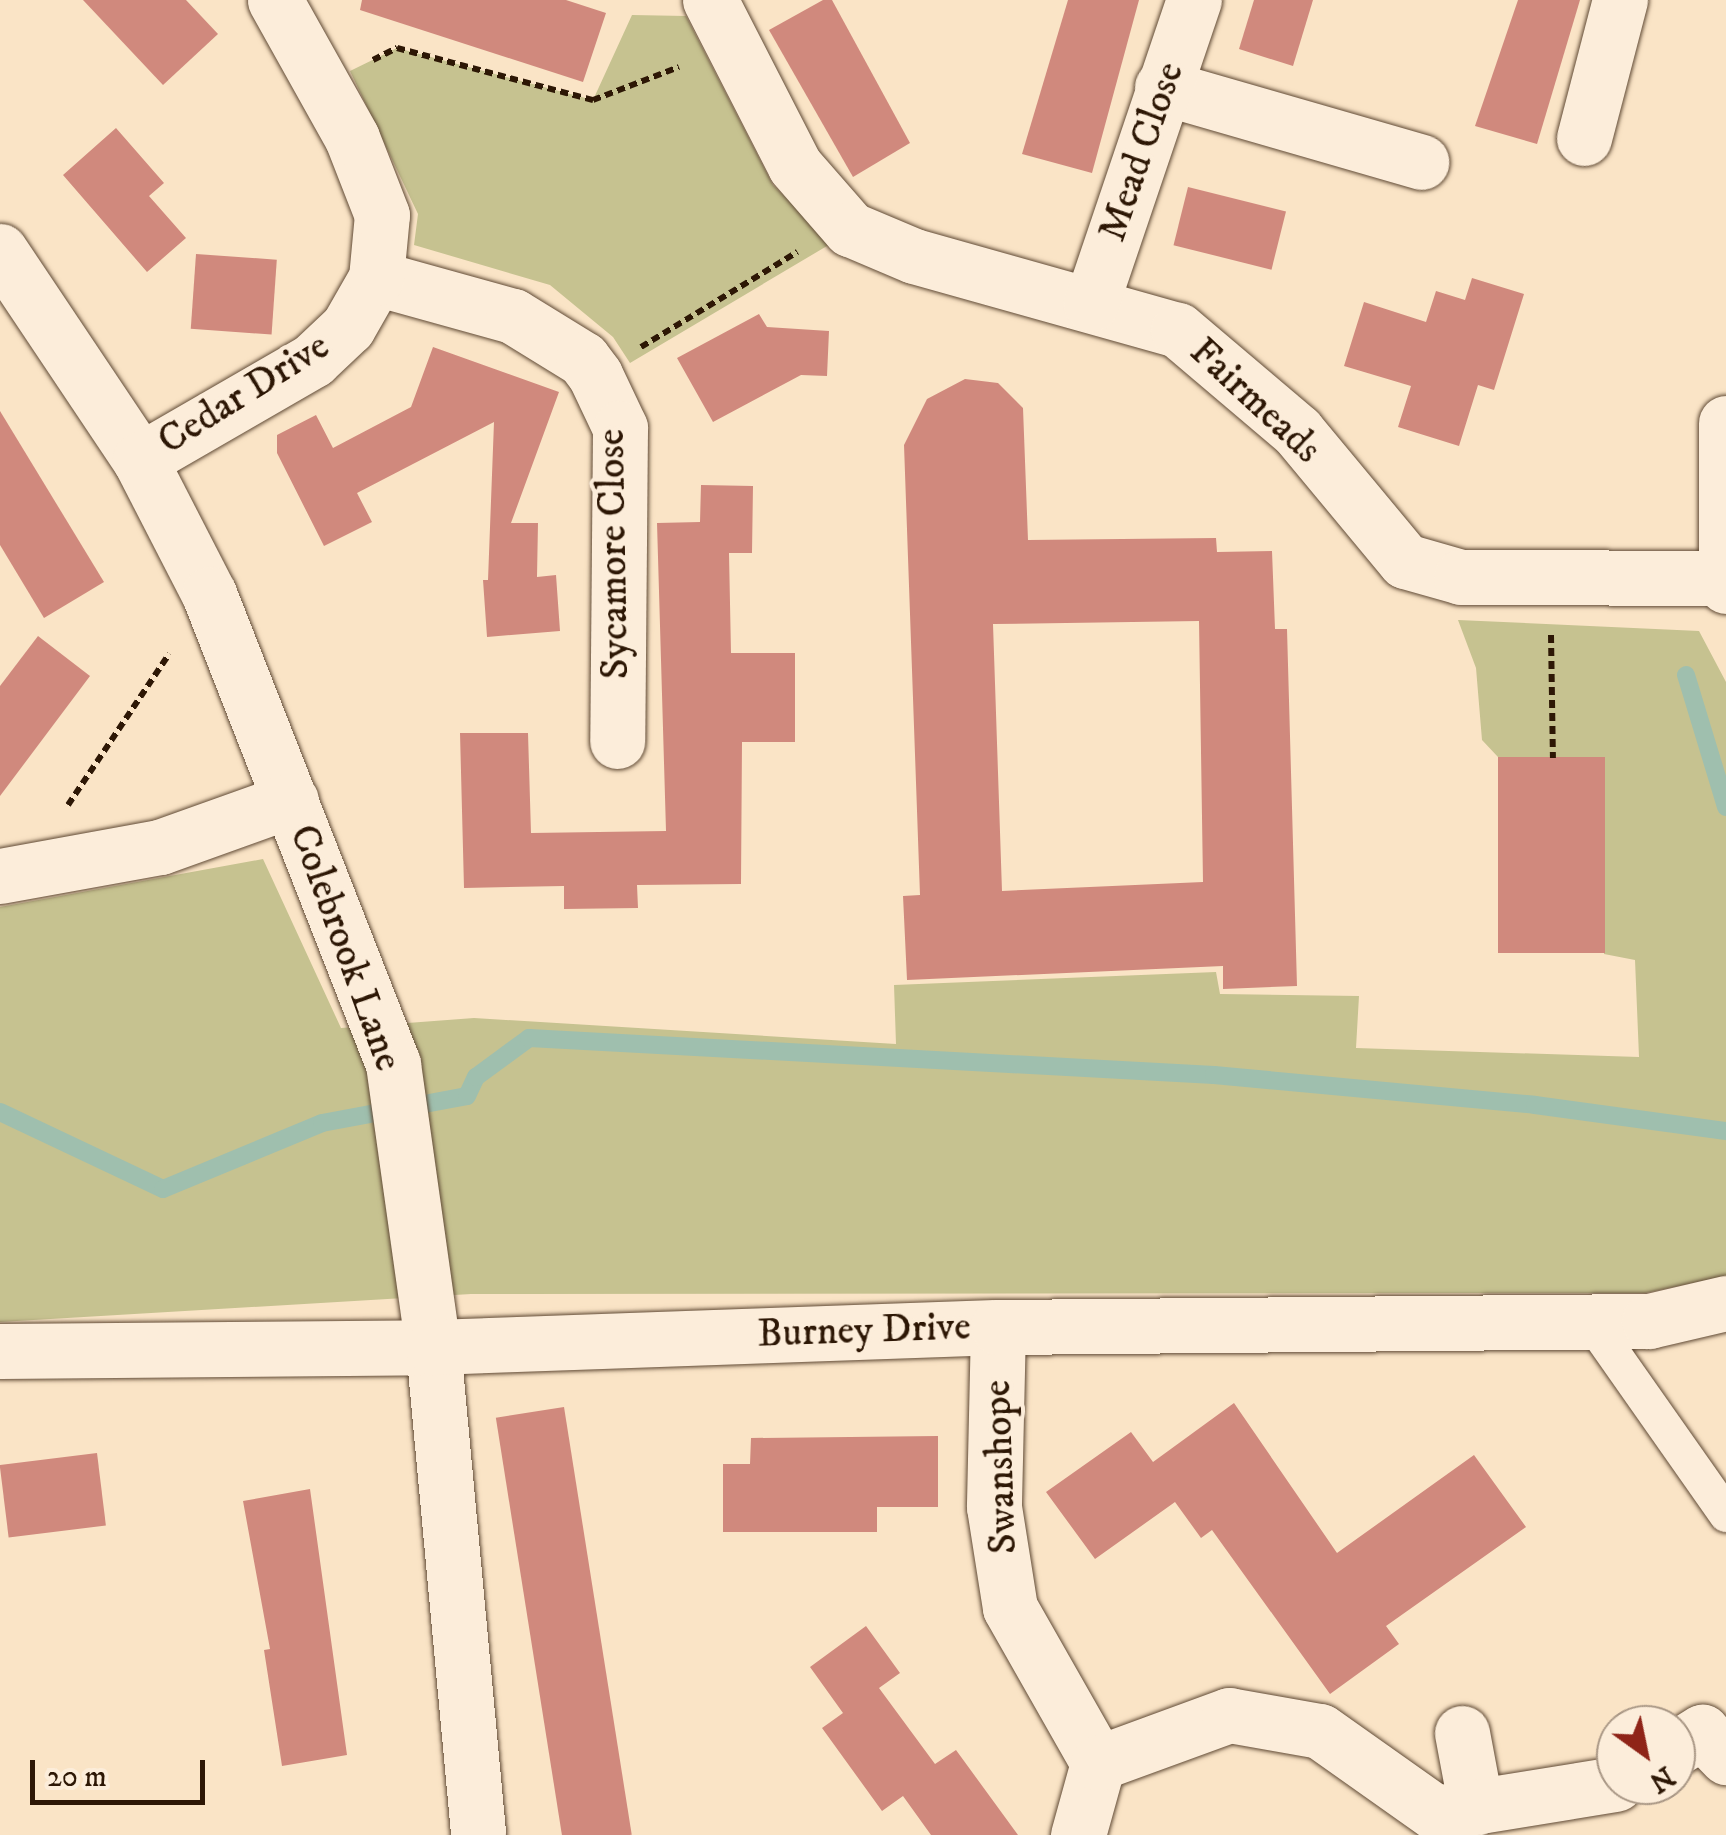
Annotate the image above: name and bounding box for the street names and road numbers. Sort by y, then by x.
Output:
street label: Mead Close [1089,56,1195,248]
street label: Cedar Drive [150,323,338,465]
street label: Fairmeads [1179,328,1331,474]
street label: Sycamore Close [588,428,640,680]
street label: Colebrook Lane [278,819,412,1077]
street label: Burney Drive [756,1303,972,1359]
street label: Swanshope [974,1379,1028,1555]

